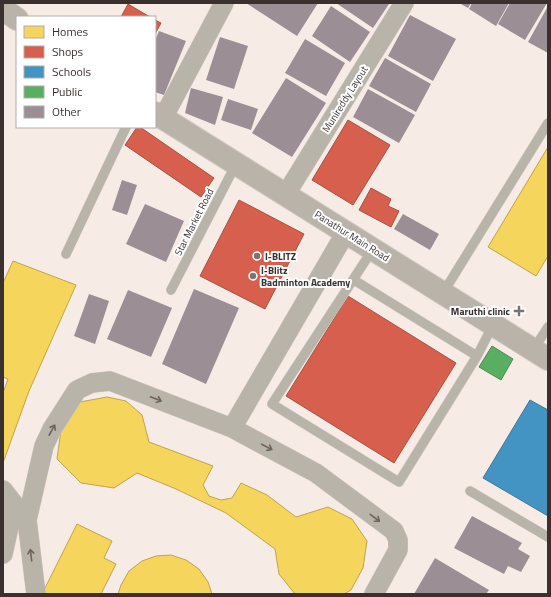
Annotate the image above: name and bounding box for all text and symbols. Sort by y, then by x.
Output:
legend [16,16,156,128]
text: Homes [52,22,88,41]
text: Shops [52,42,84,61]
text: Schools [52,62,92,81]
street label: Munireddy Layout [319,62,372,135]
text: Public [52,82,82,101]
text: Other [52,102,81,121]
street label: Star Market Road [171,186,217,258]
street label: Panathur Main Road [312,207,392,265]
place label: I-BLITZ [265,249,296,264]
marker: I-BLITZ [252,251,262,261]
place label: I-Blitz Badminton Academy [261,263,350,290]
marker: I-Blitz Badminton Academy [248,271,258,281]
place label: Maruthi clinic [451,304,511,319]
marker: Maruthi clinic [513,305,525,317]
one-way arrow [149,395,161,403]
one-way arrow [49,424,57,436]
one-way arrow [261,443,273,451]
one-way arrow [370,513,381,522]
one-way arrow [27,549,35,562]

